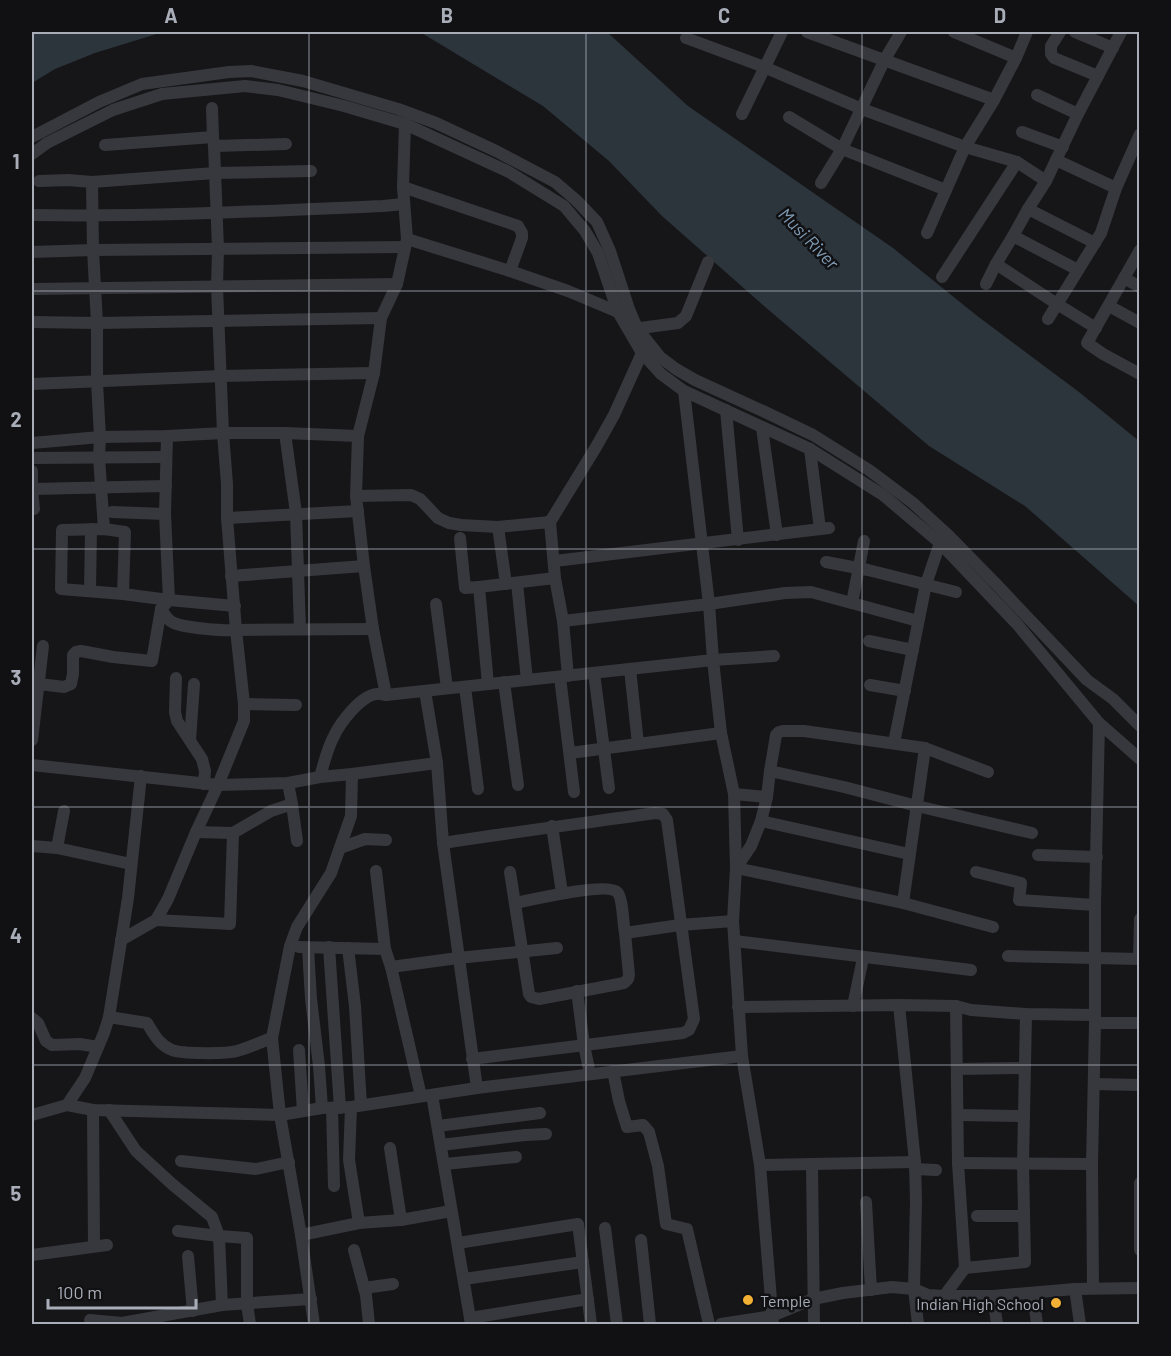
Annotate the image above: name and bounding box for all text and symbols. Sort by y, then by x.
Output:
text: A [164,3,178,27]
text: B [441,3,453,27]
text: C [718,3,730,27]
text: D [994,3,1006,27]
text: 1 [12,149,20,173]
water label: Musi River [774,203,844,274]
text: 2 [10,407,22,431]
text: 3 [11,665,21,689]
text: 4 [10,923,22,947]
text: 5 [11,1181,22,1205]
scale bar [48,1272,196,1310]
text: 100 m [57,1281,102,1303]
place label: Temple [760,1291,811,1310]
marker: Temple [741,1293,755,1307]
place label: Indian High School [916,1294,1044,1313]
marker: Indian High School [1049,1296,1063,1310]

